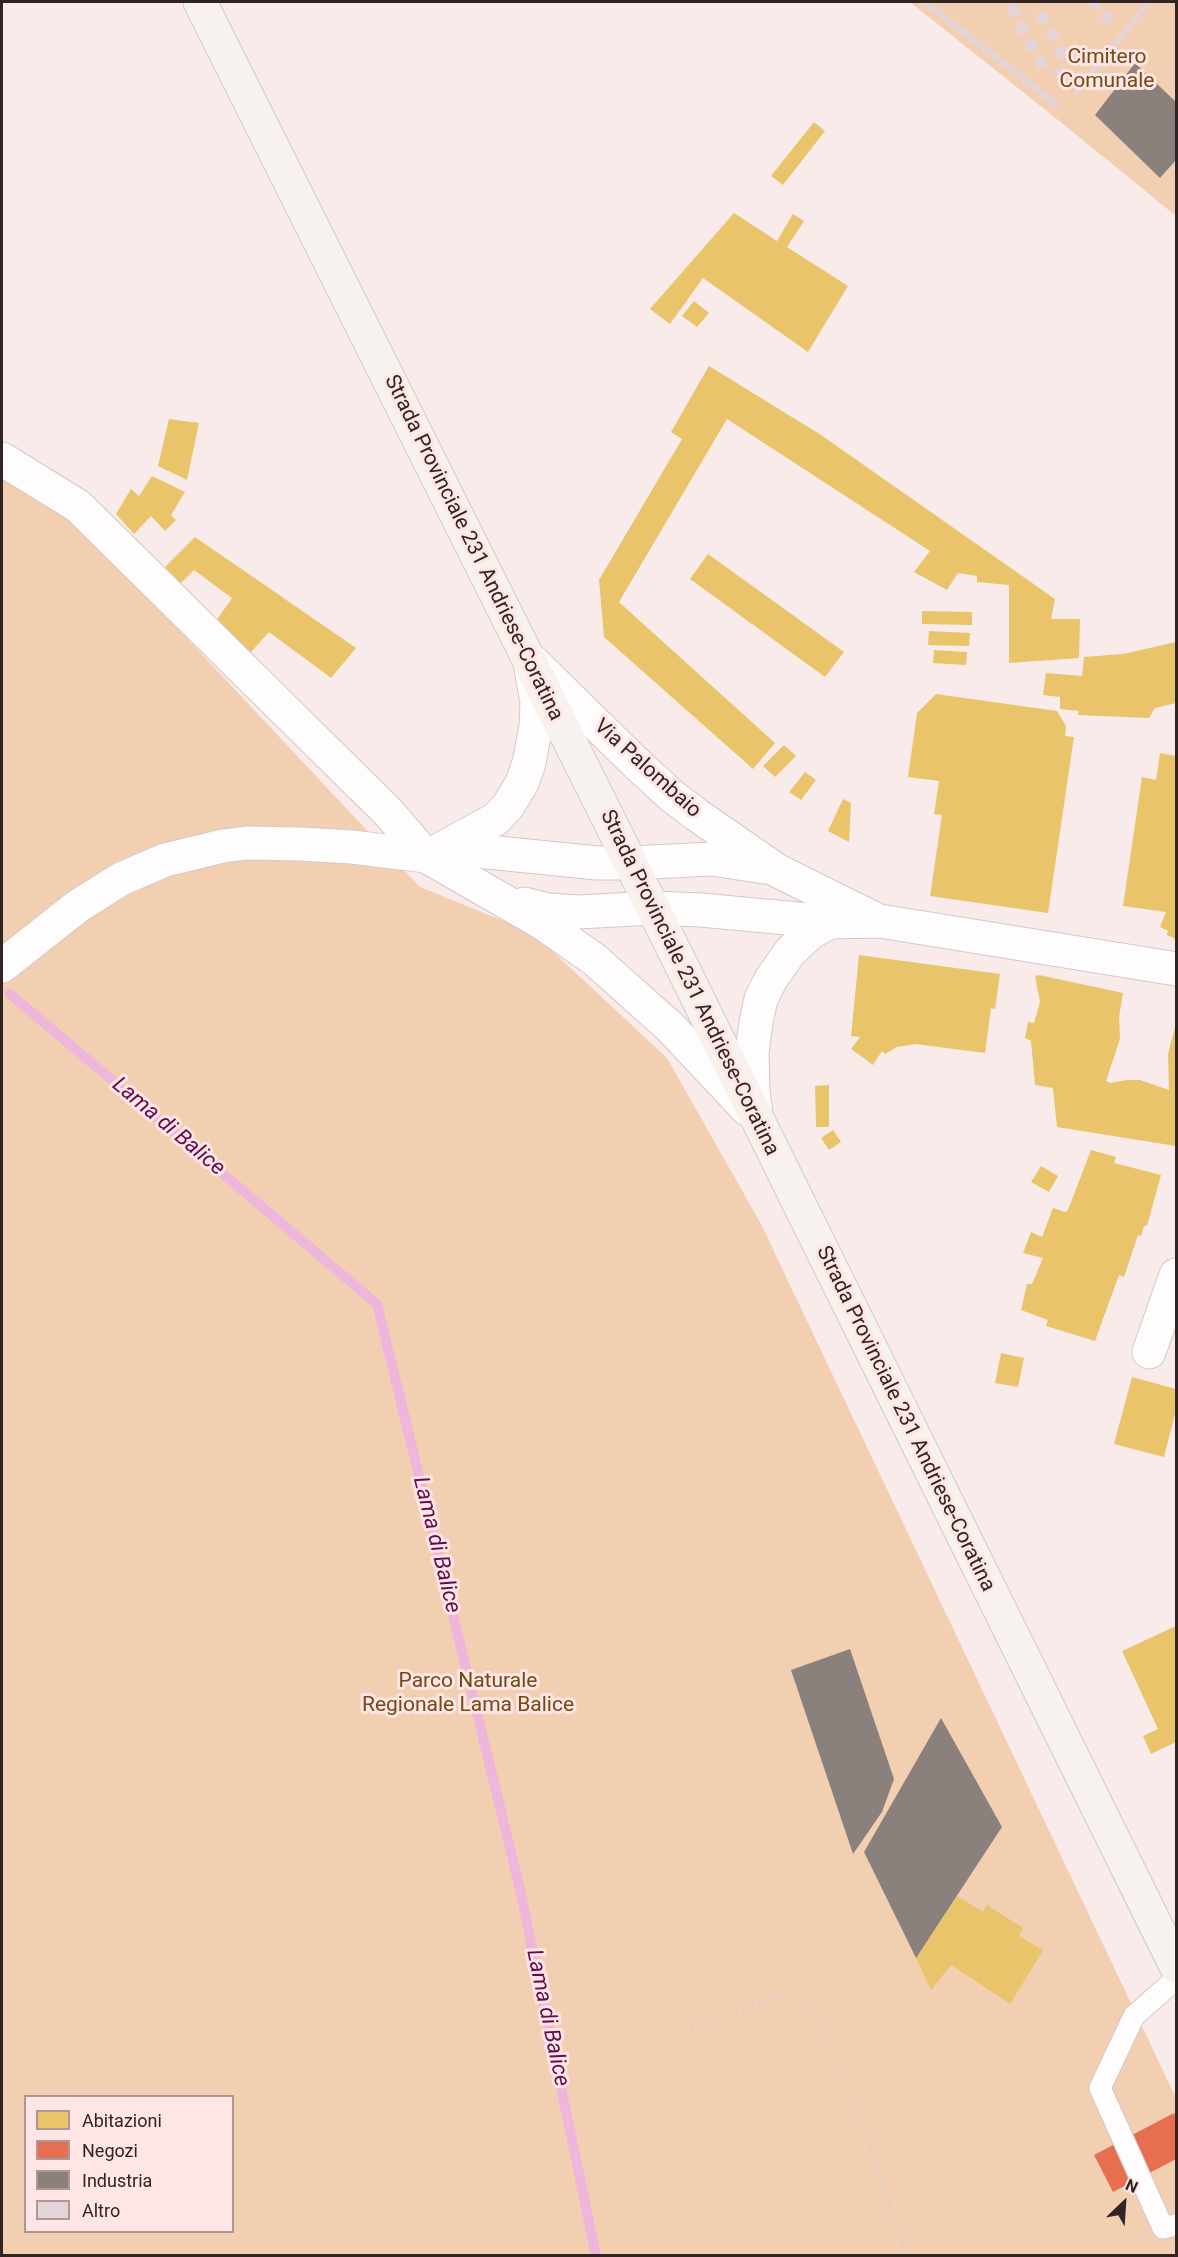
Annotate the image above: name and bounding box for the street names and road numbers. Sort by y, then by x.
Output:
street label: Strada Provinciale 231 Andriese-Coratina [378,371,568,725]
street label: Via Palombaio [588,714,706,824]
street label: Strada Provinciale 231 Andriese-Coratina [594,806,784,1160]
street label: Strada Provinciale 231 Andriese-Coratina [810,1242,1000,1596]

